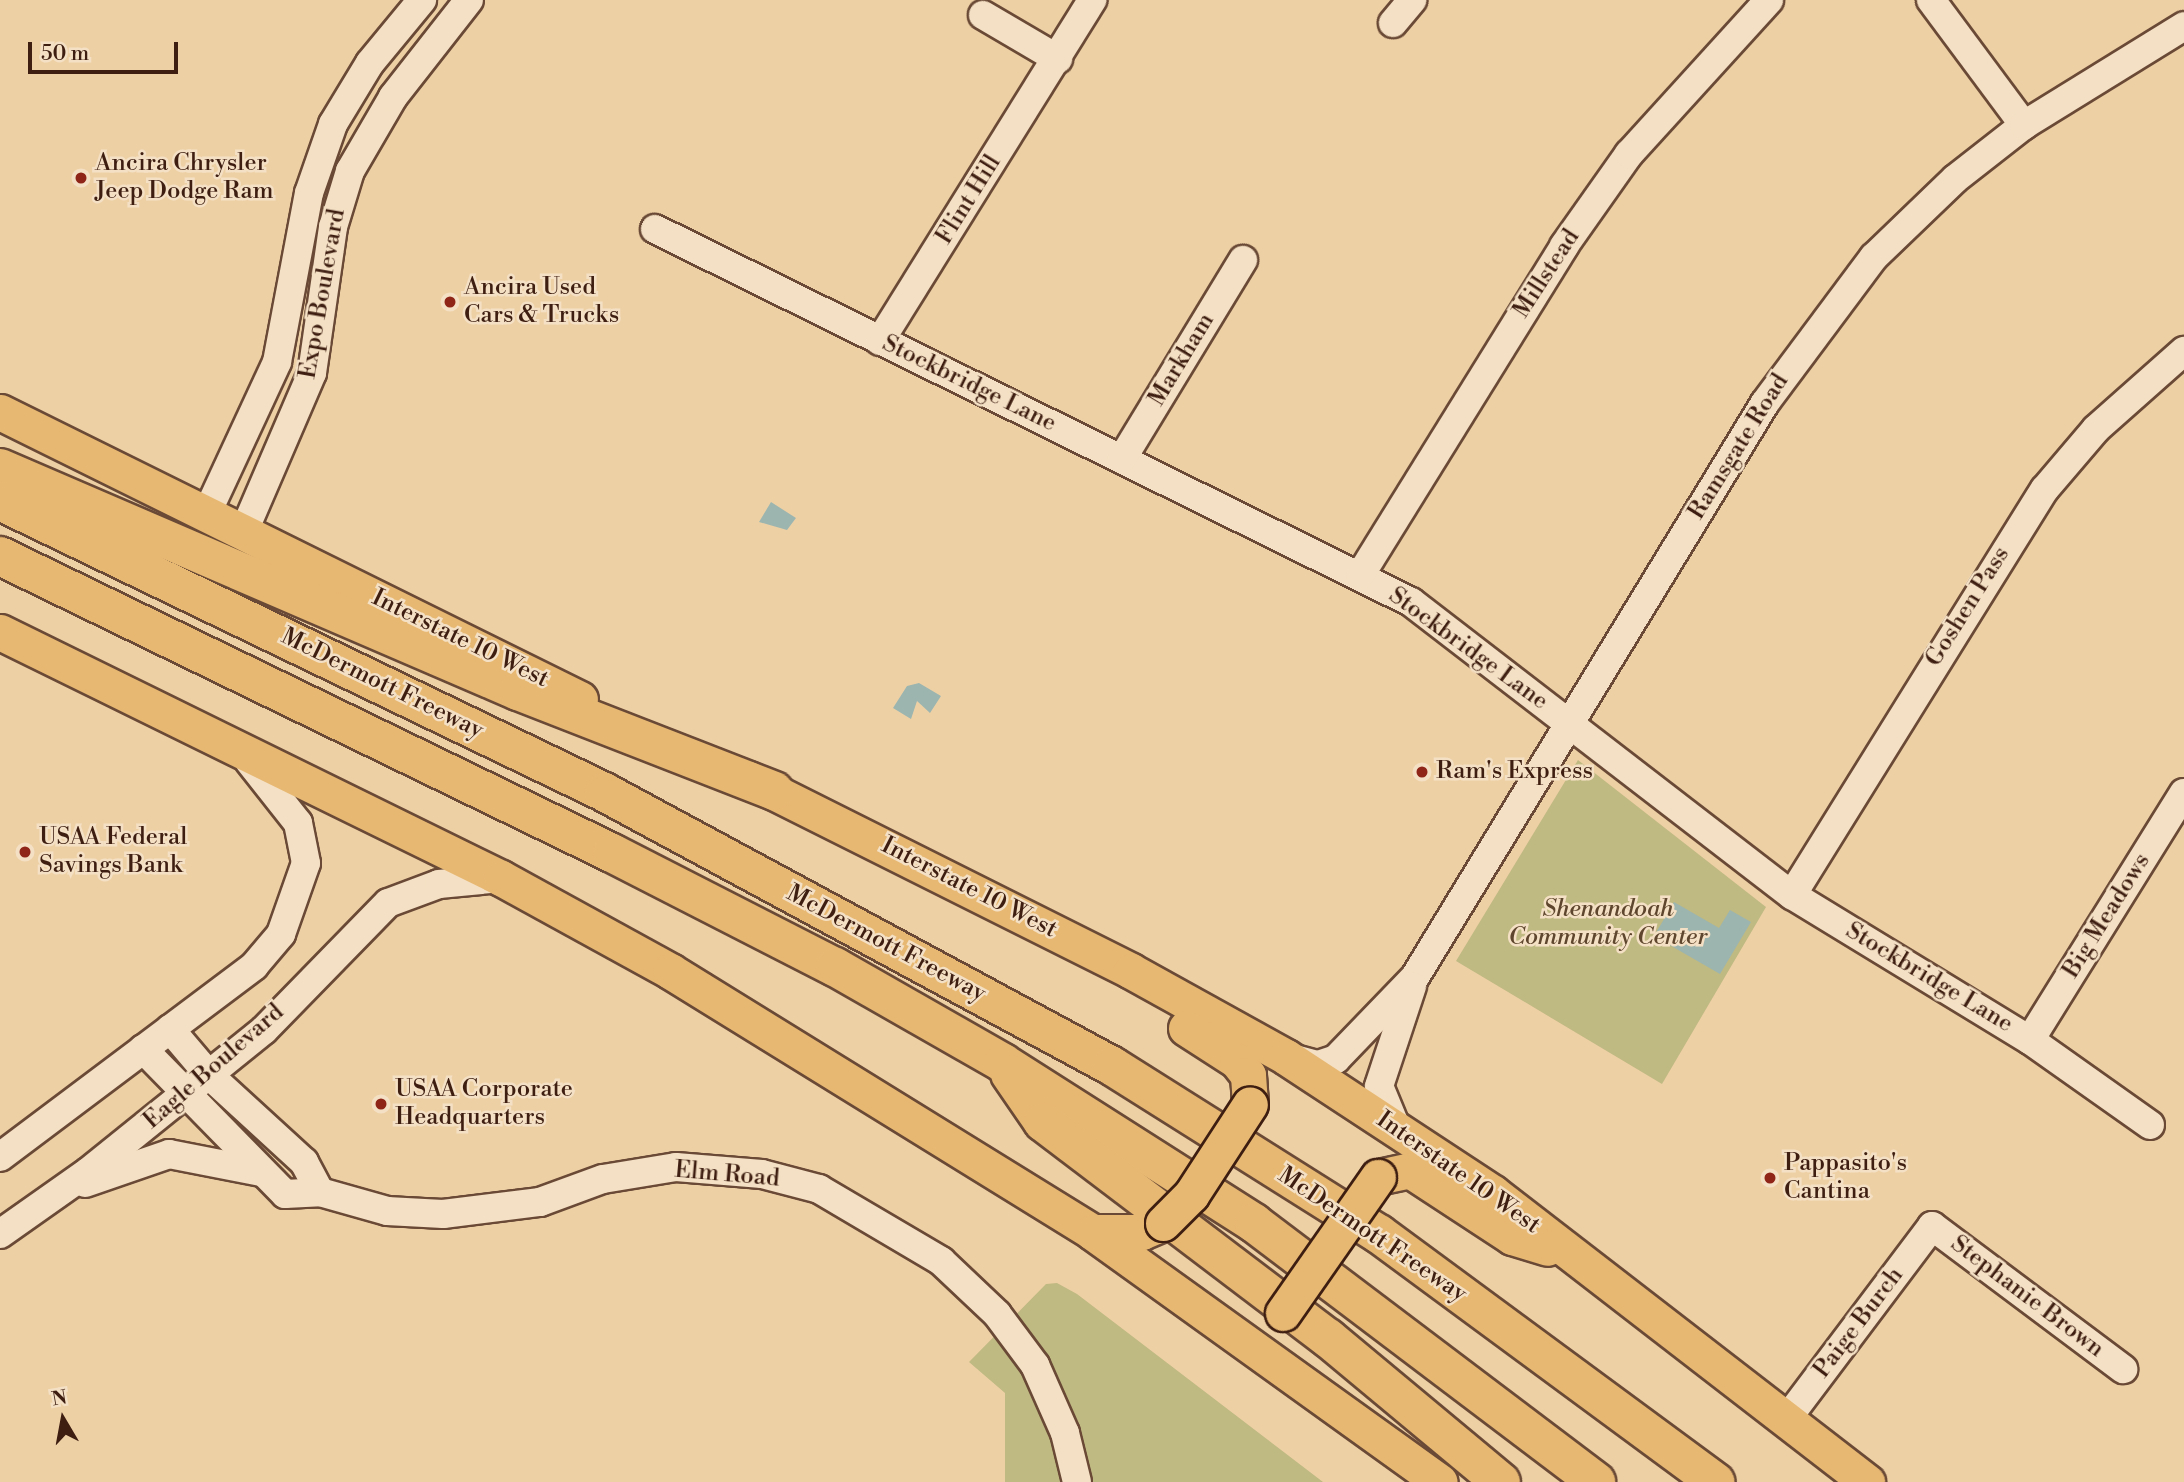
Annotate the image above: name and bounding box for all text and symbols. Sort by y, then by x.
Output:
scale bar [32,28,182,72]
text: 50 m [41,41,89,67]
place label: Ancira Chrysler Jeep Dodge Ram [95,150,274,206]
street label: Flint Hill [930,150,1008,250]
marker: Ancira Chrysler Jeep Dodge Ram [73,170,89,186]
street label: Expo Boulevard [294,207,352,381]
street label: Millstead [1508,224,1586,324]
place label: Ancira Used Cars & Trucks [464,274,619,330]
marker: Ancira Used Cars & Trucks [442,294,458,310]
street label: Markham [1143,308,1221,412]
street label: Stockbridge Lane [877,329,1061,439]
street label: Ramsgate Road [1683,369,1795,525]
street label: Goshen Pass [1920,542,2016,672]
street label: Stockbridge Lane [1383,582,1553,716]
street label: Interstate 10 West [367,584,553,694]
street label: McDermott Freeway [276,623,488,745]
place label: Ram's Express [1436,758,1593,786]
marker: Ram's Express [1414,764,1430,780]
place label: USAA Federal Savings Bank [39,824,187,880]
street label: Interstate 10 West [876,831,1062,945]
marker: USAA Federal Savings Bank [17,844,33,860]
street label: Big Meadows [2057,848,2157,984]
street label: McDermott Freeway [781,879,991,1009]
park label: Shenandoah Community Center [1509,896,1707,952]
street label: Stockbridge Lane [1840,917,2018,1039]
street label: Eagle Boulevard [138,998,290,1136]
place label: USAA Corporate Headquarters [395,1076,573,1132]
marker: USAA Corporate Headquarters [373,1096,389,1112]
street label: Interstate 10 West [1371,1106,1545,1240]
place label: Pappasito's Cantina [1784,1150,1907,1206]
street label: Elm Road [673,1156,781,1194]
street label: McDermott Freeway [1272,1161,1472,1309]
marker: Pappasito's Cantina [1762,1170,1778,1186]
street label: Stephanie Brown [1945,1230,2109,1364]
street label: Paige Burch [1808,1262,1910,1384]
north arrow [28,1384,98,1454]
text: N [50,1385,69,1411]

